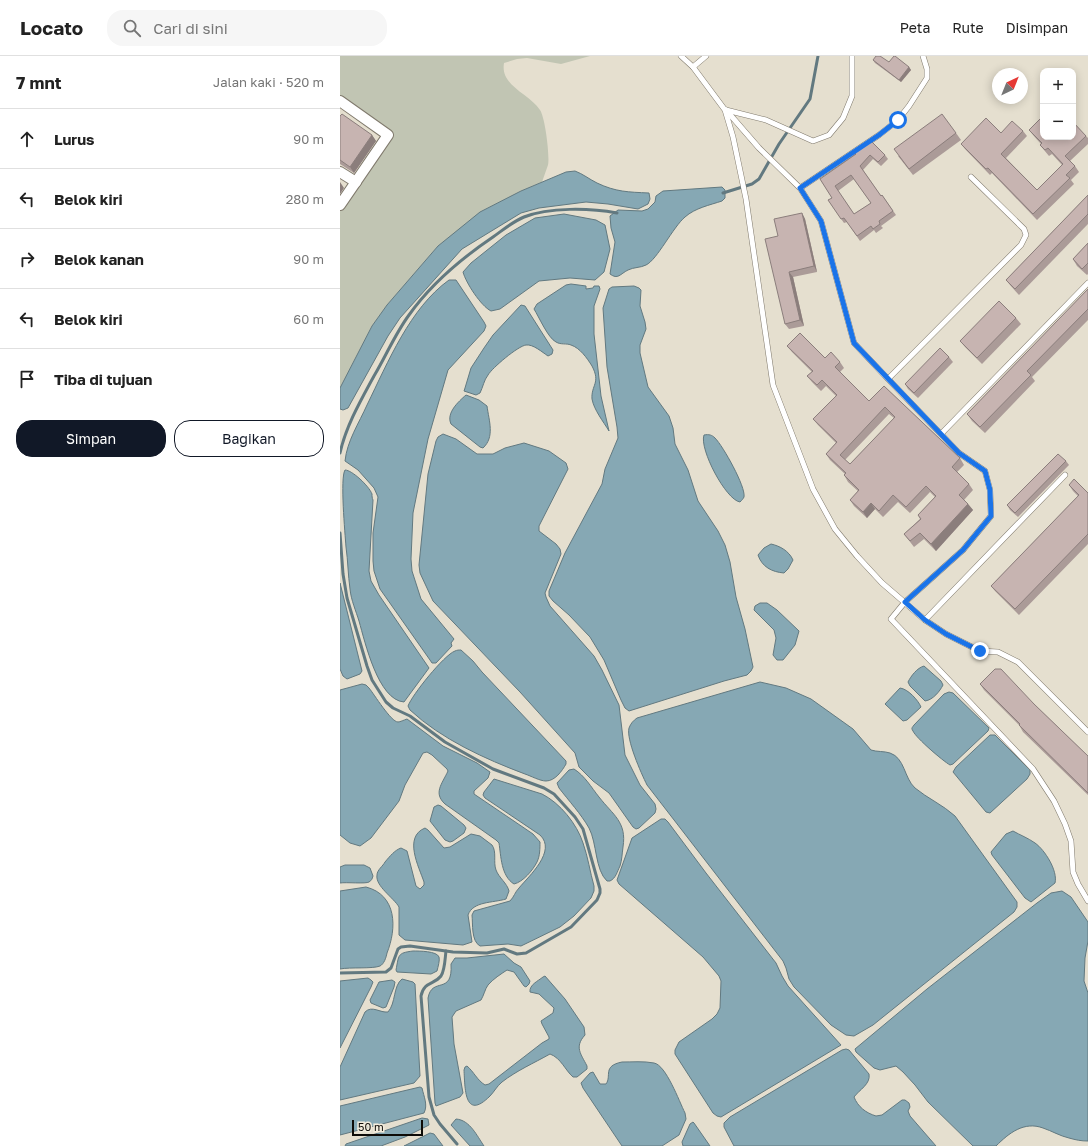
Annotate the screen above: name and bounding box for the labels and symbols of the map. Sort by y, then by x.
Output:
north arrow [992,68,1028,104]
route start [889,111,907,129]
route end [971,642,989,660]
scale bar [352,1118,423,1137]

